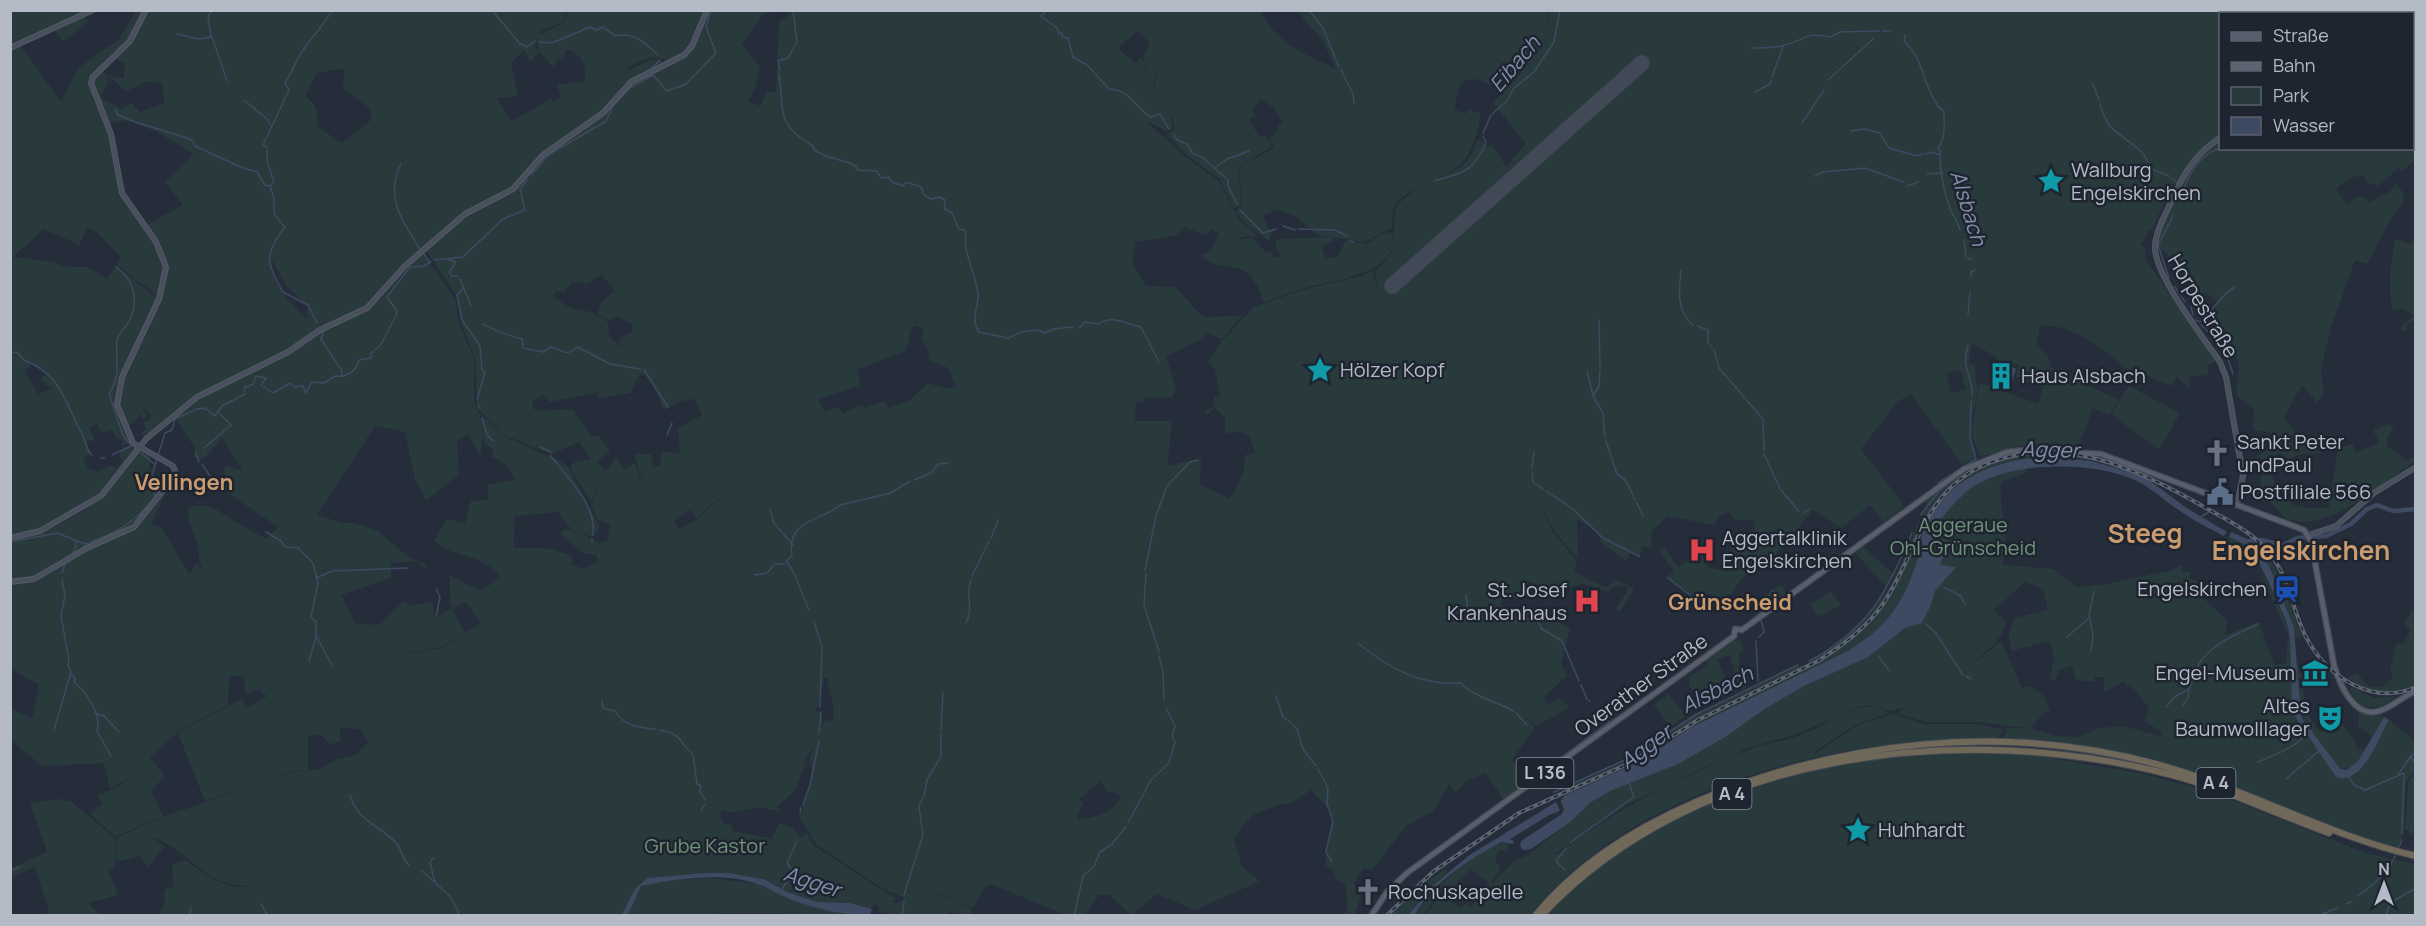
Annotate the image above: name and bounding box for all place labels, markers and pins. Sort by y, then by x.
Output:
place label: Wallburg Engelskirchen [2071,156,2201,206]
place icon: Wallburg Engelskirchen [2036,166,2066,196]
place icon: Hölzer Kopf [1305,355,1335,385]
place label: Hölzer Kopf [1340,356,1445,383]
building icon: Haus Alsbach [1986,361,2016,391]
place label: Haus Alsbach [2021,362,2146,389]
place label: Sankt Peter undPaul [2237,428,2344,478]
church icon: Sankt Peter undPaul [2202,438,2232,468]
public building icon: Postfiliale 566 [2205,477,2235,507]
place label: Postfiliale 566 [2240,478,2372,505]
place label: Aggertalklinik Engelskirchen [1722,524,1852,574]
hospital icon: Aggertalklinik Engelskirchen [1687,535,1717,565]
station icon: Engelskirchen [2272,574,2302,604]
place label: Engelskirchen [2137,575,2267,602]
place label: St. Josef Krankenhaus [1447,576,1567,626]
hospital icon: St. Josef Krankenhaus [1572,586,1602,616]
museum icon: Engel-Museum [2300,658,2330,688]
place label: Engel-Museum [2155,659,2295,686]
place label: Altes Baumwolllager [2175,692,2310,742]
theatre icon: Altes Baumwolllager [2315,703,2345,733]
place icon: Huhhardt [1843,815,1873,845]
place label: Huhhardt [1878,816,1965,843]
church icon: Rochuskapelle [1353,877,1383,907]
place label: Rochuskapelle [1388,878,1523,905]

